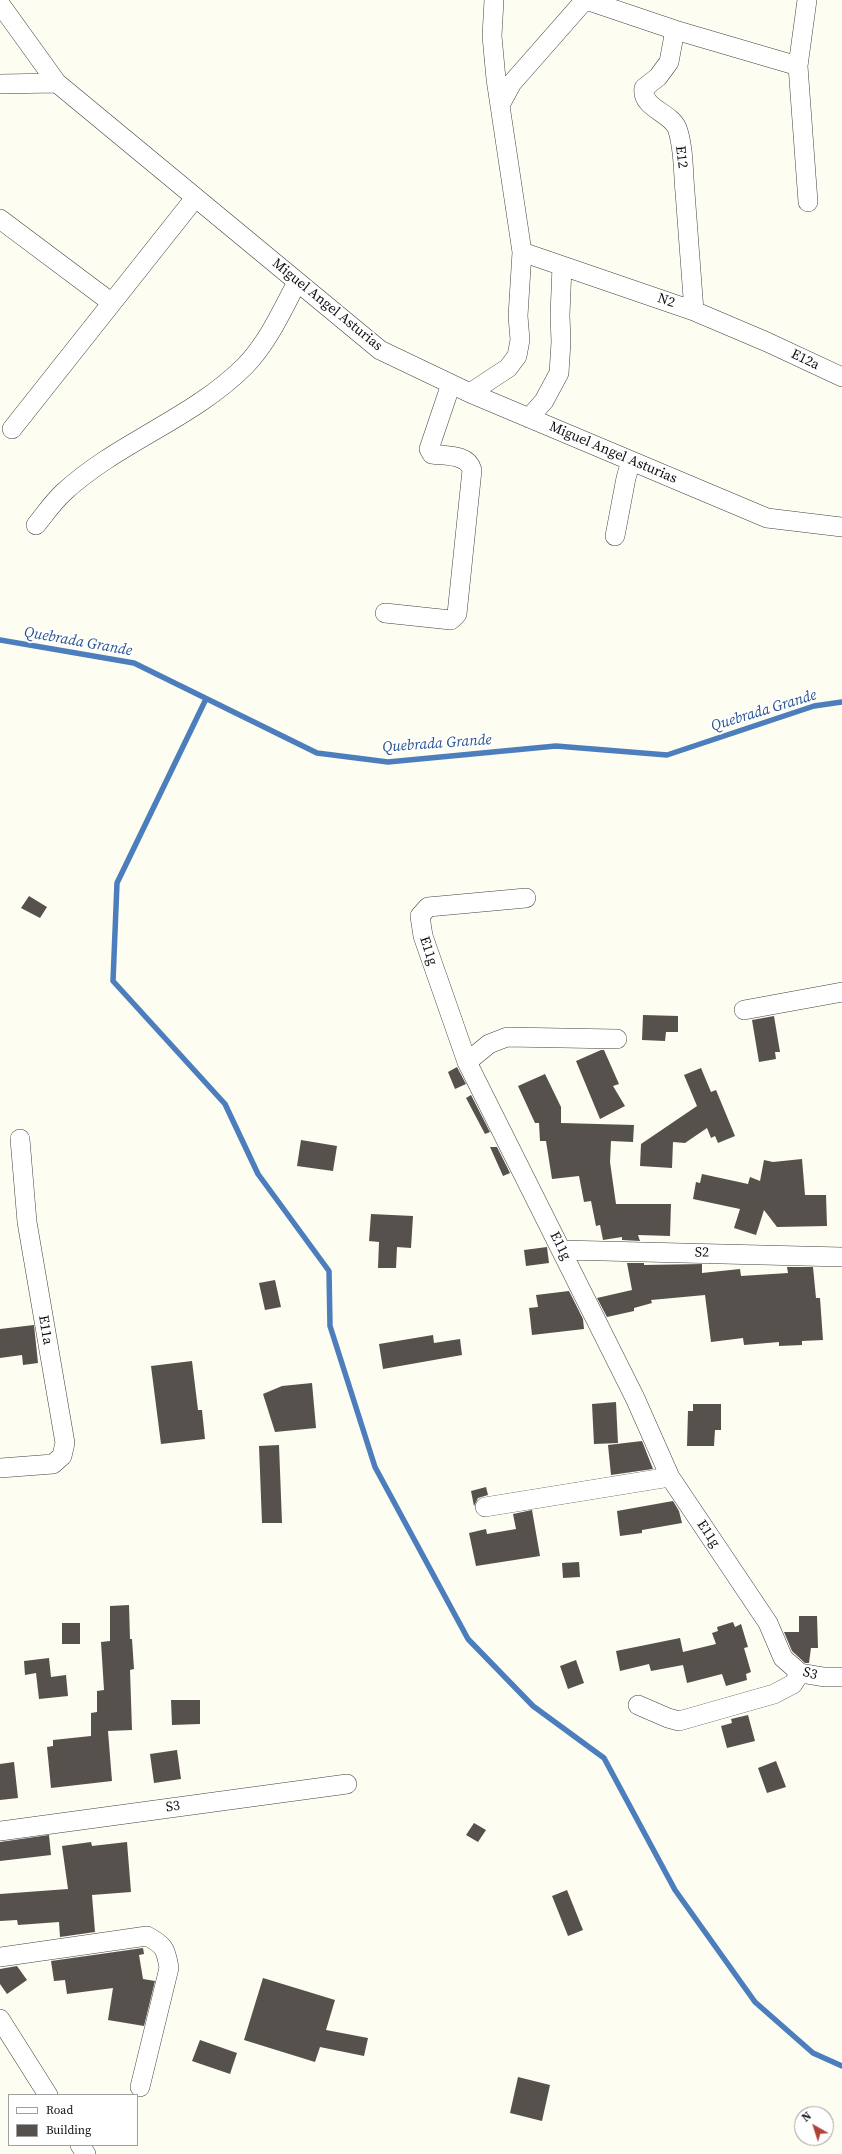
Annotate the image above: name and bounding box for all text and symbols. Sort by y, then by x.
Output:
street label: E12 [671,145,691,169]
street label: Miguel Angel Asturias [268,255,386,355]
street label: N2 [655,290,677,312]
street label: E12a [788,346,822,374]
street label: Miguel Angel Asturias [547,418,679,488]
water label: Quebrada Grande [23,624,133,660]
water label: Quebrada Grande [709,686,819,736]
water label: Quebrada Grande [382,731,492,757]
street label: E11g [415,934,441,968]
street label: E11g [546,1229,574,1263]
street label: S2 [695,1244,709,1262]
street label: E11a [34,1314,56,1346]
street label: E11g [693,1517,723,1551]
street label: S3 [801,1664,819,1684]
street label: S3 [165,1798,181,1816]
legend [8,2094,138,2146]
text: Road [46,2102,73,2118]
north arrow [794,2106,834,2146]
text: N [799,2109,815,2125]
text: Building [46,2122,91,2138]

